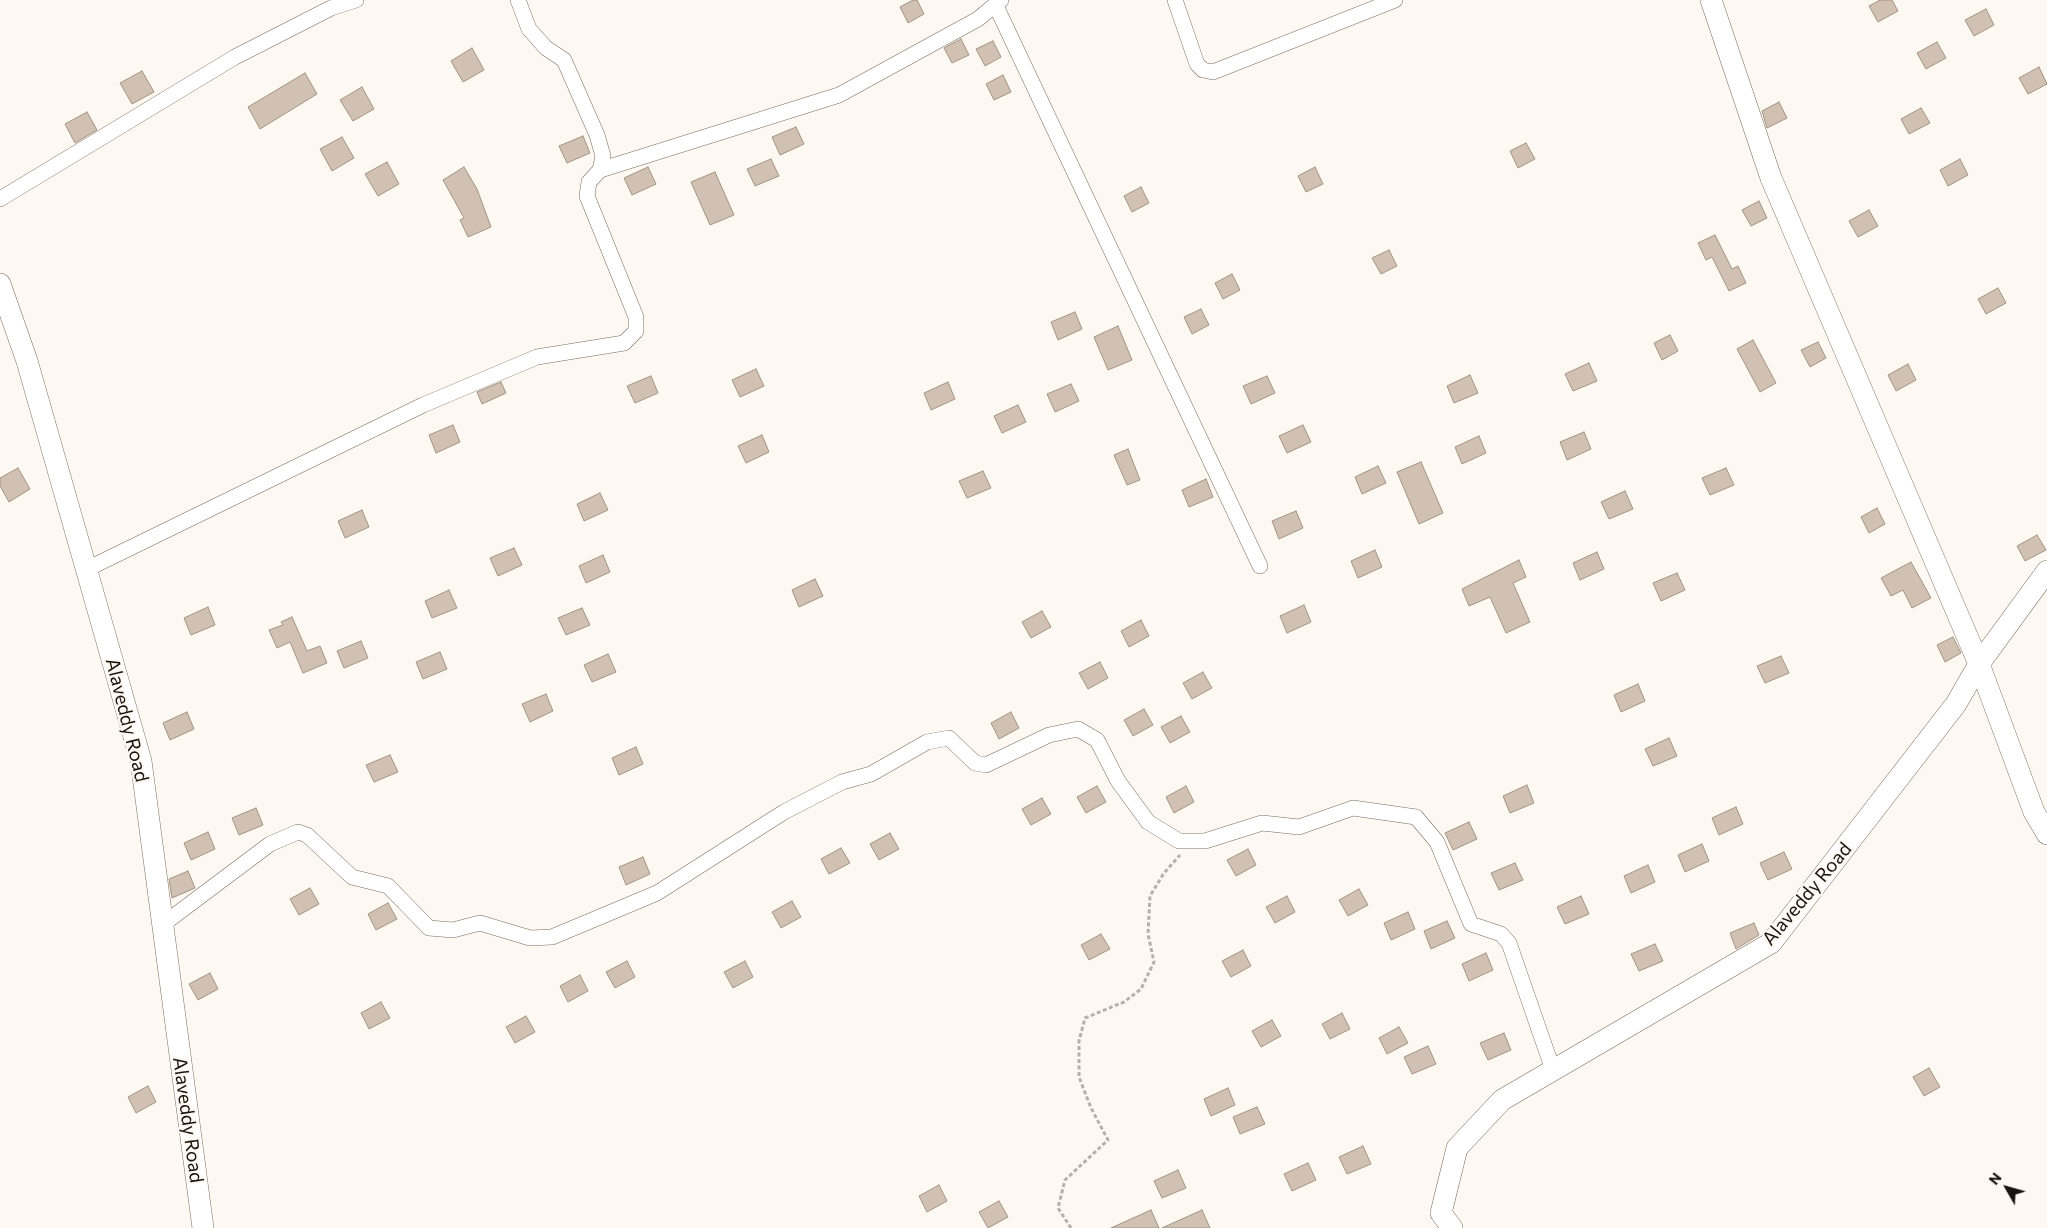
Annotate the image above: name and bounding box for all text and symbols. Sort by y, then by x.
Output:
street label: Alaveddy Road [101,656,153,784]
street label: Alaveddy Road [1757,838,1857,950]
street label: Alaveddy Road [168,1056,208,1184]
north arrow [1982,1163,2032,1213]
text: N [1985,1169,2005,1188]

